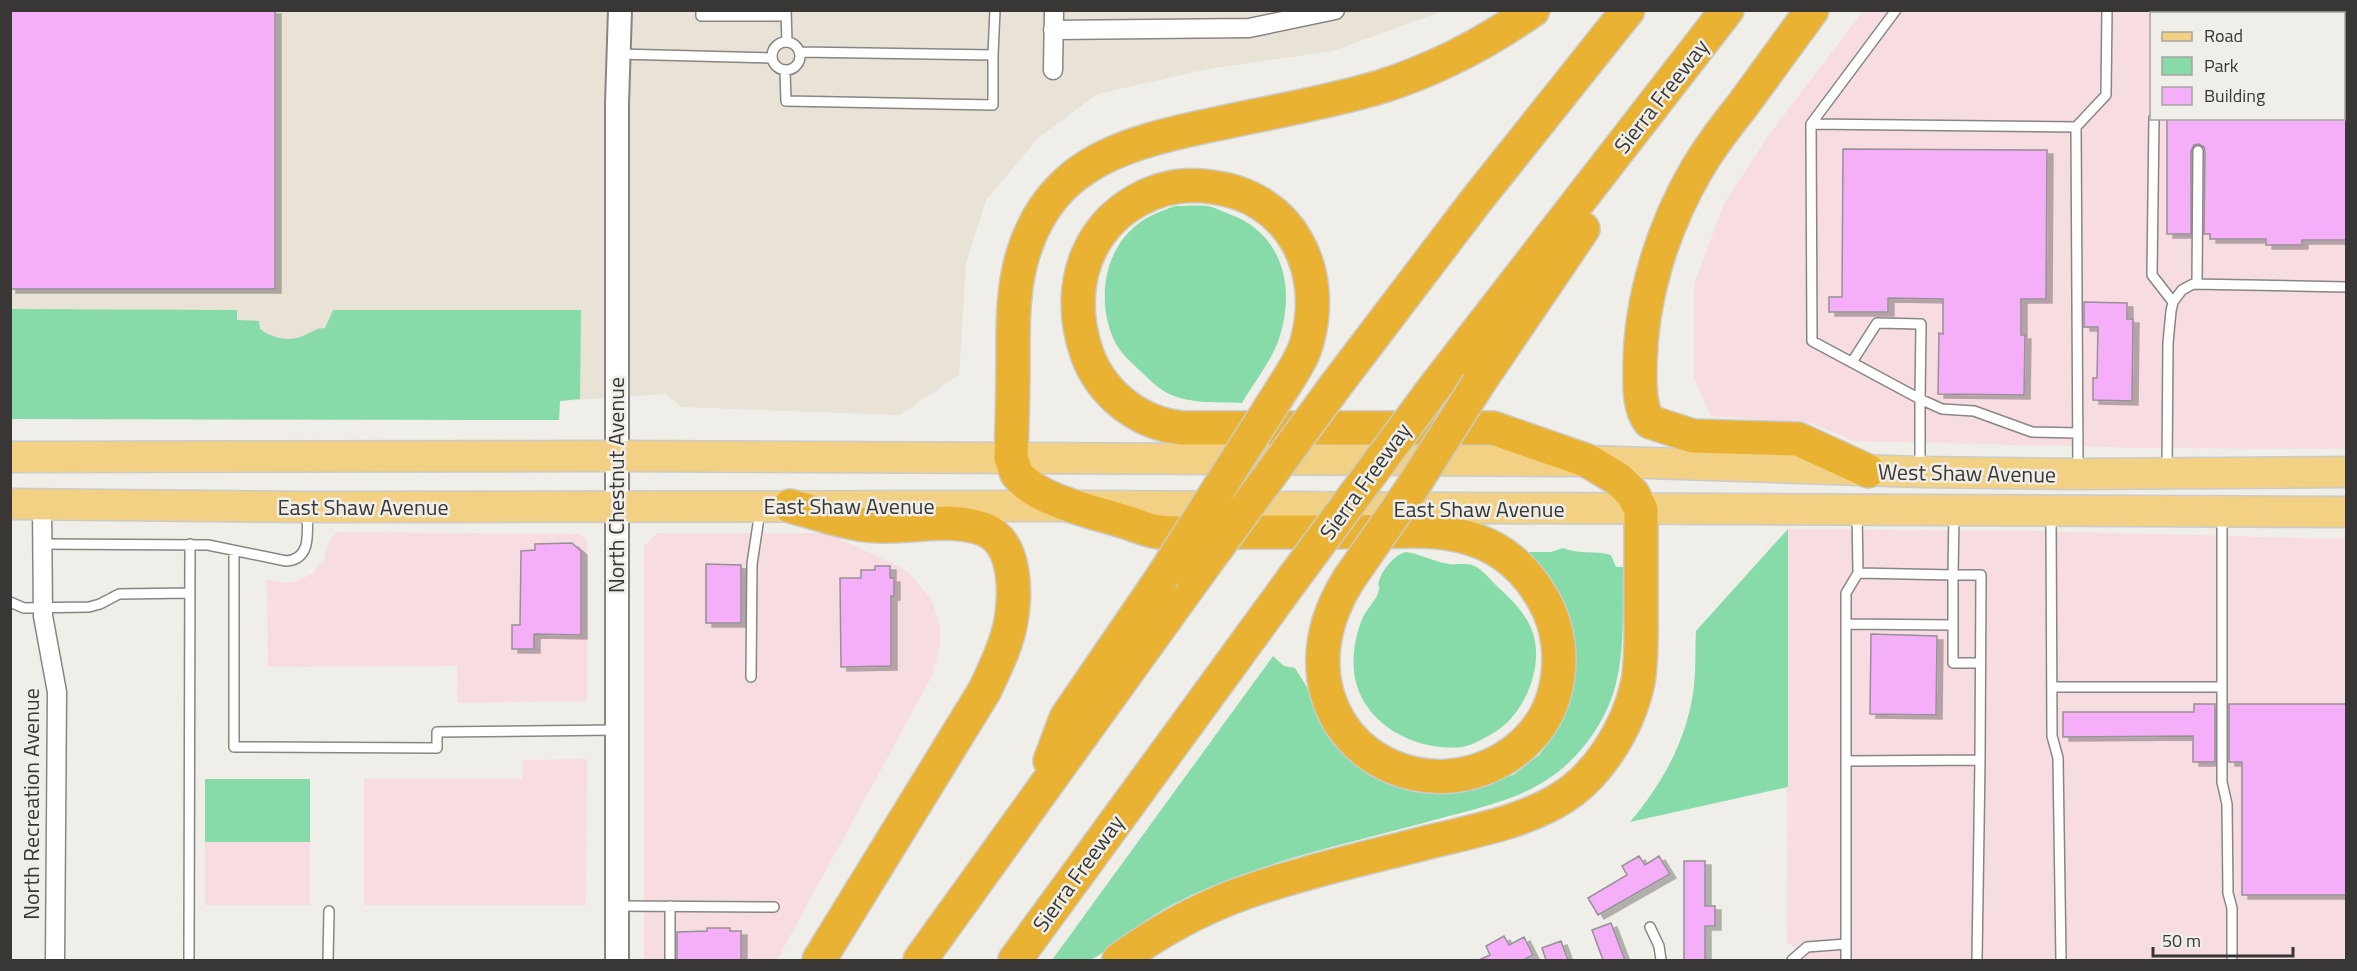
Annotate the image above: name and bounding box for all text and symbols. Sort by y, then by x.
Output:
legend [2150,12,2345,120]
text: Road [2204,22,2243,49]
street label: Sierra Freeway [1605,31,1717,161]
text: Park [2204,52,2239,79]
text: Building [2204,82,2265,109]
street label: North Chestnut Avenue [599,377,633,593]
street label: Sierra Freeway [1311,415,1419,547]
street label: West Shaw Avenue [1878,454,2056,492]
street label: East Shaw Avenue [763,489,935,523]
street label: East Shaw Avenue [277,490,449,524]
street label: East Shaw Avenue [1393,492,1565,526]
street label: North Recreation Avenue [14,688,48,920]
street label: Sierra Freeway [1024,807,1132,939]
scale bar [2153,920,2292,958]
text: 50 m [2162,927,2201,954]

